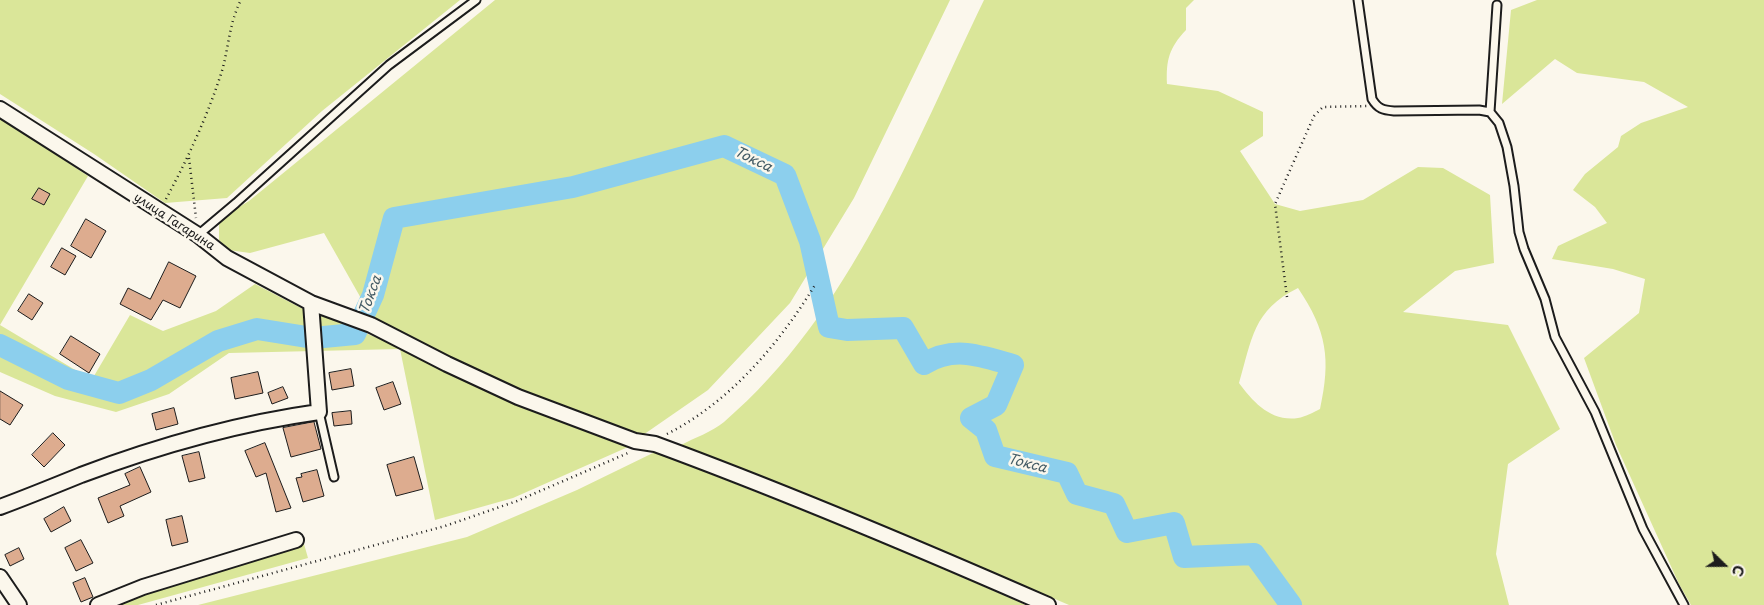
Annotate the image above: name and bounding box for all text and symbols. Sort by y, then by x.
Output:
water label: Токса [732,144,774,176]
street label: улица Гагарина [131,190,217,254]
water label: Токса [356,274,386,316]
water label: Токса [1006,451,1048,477]
north arrow [1699,540,1749,590]
text: С [1727,562,1750,580]

